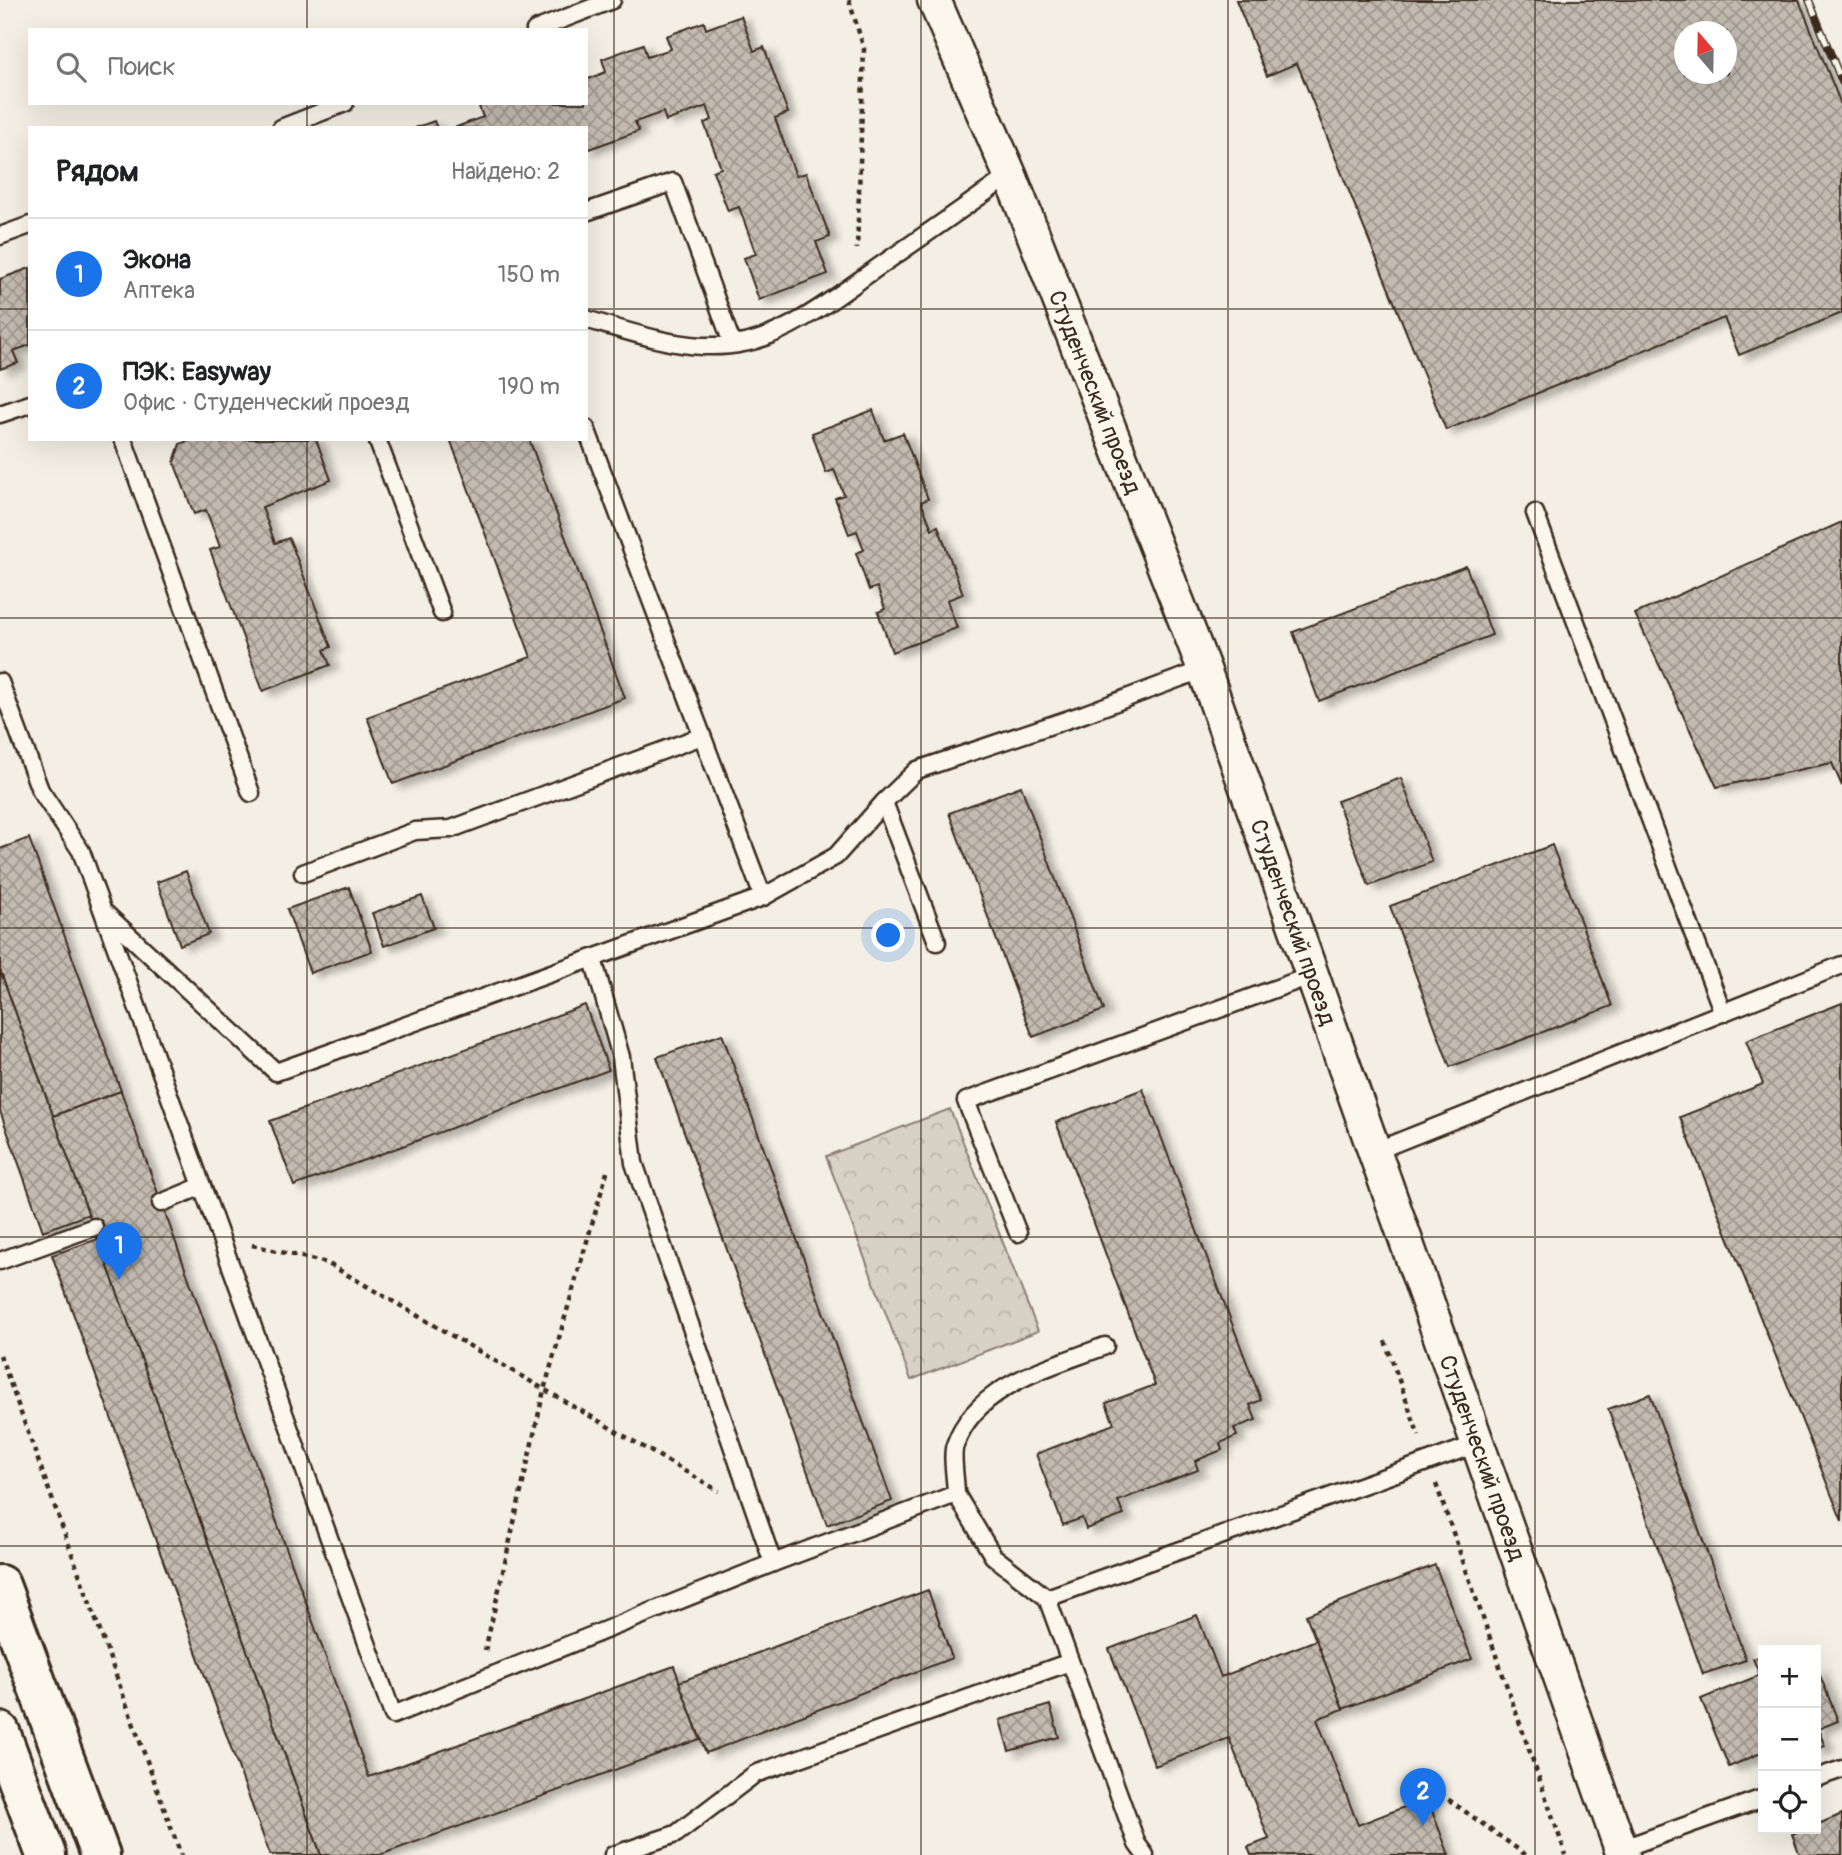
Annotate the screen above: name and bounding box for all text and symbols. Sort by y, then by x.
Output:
north arrow [1674,21,1737,84]
search box [28,28,588,105]
icon: search [52,48,90,86]
text: Поиск [108,51,176,83]
text: Рядом [56,153,139,190]
text: Найдено: 2 [451,157,560,186]
text: Экона [123,244,191,276]
text: 1 [75,260,84,289]
text: 150 m [497,260,560,289]
text: Аптека [123,276,195,305]
street label: Студенческий проезд [1042,286,1148,498]
text: ПЭК: Easyway [123,356,271,388]
text: 2 [73,372,85,401]
text: 190 m [498,372,560,401]
text: Офис · Студенческий проезд [123,388,409,417]
street label: Студенческий проезд [1244,815,1343,1029]
your location [871,918,905,952]
pin: 1 [96,1222,142,1280]
street label: Студенческий проезд [1433,1351,1532,1565]
map controls [1758,1645,1821,1834]
button: + [1758,1645,1821,1708]
button: − [1758,1708,1821,1771]
pin: 2 [1400,1768,1446,1826]
button: locate [1758,1771,1821,1834]

